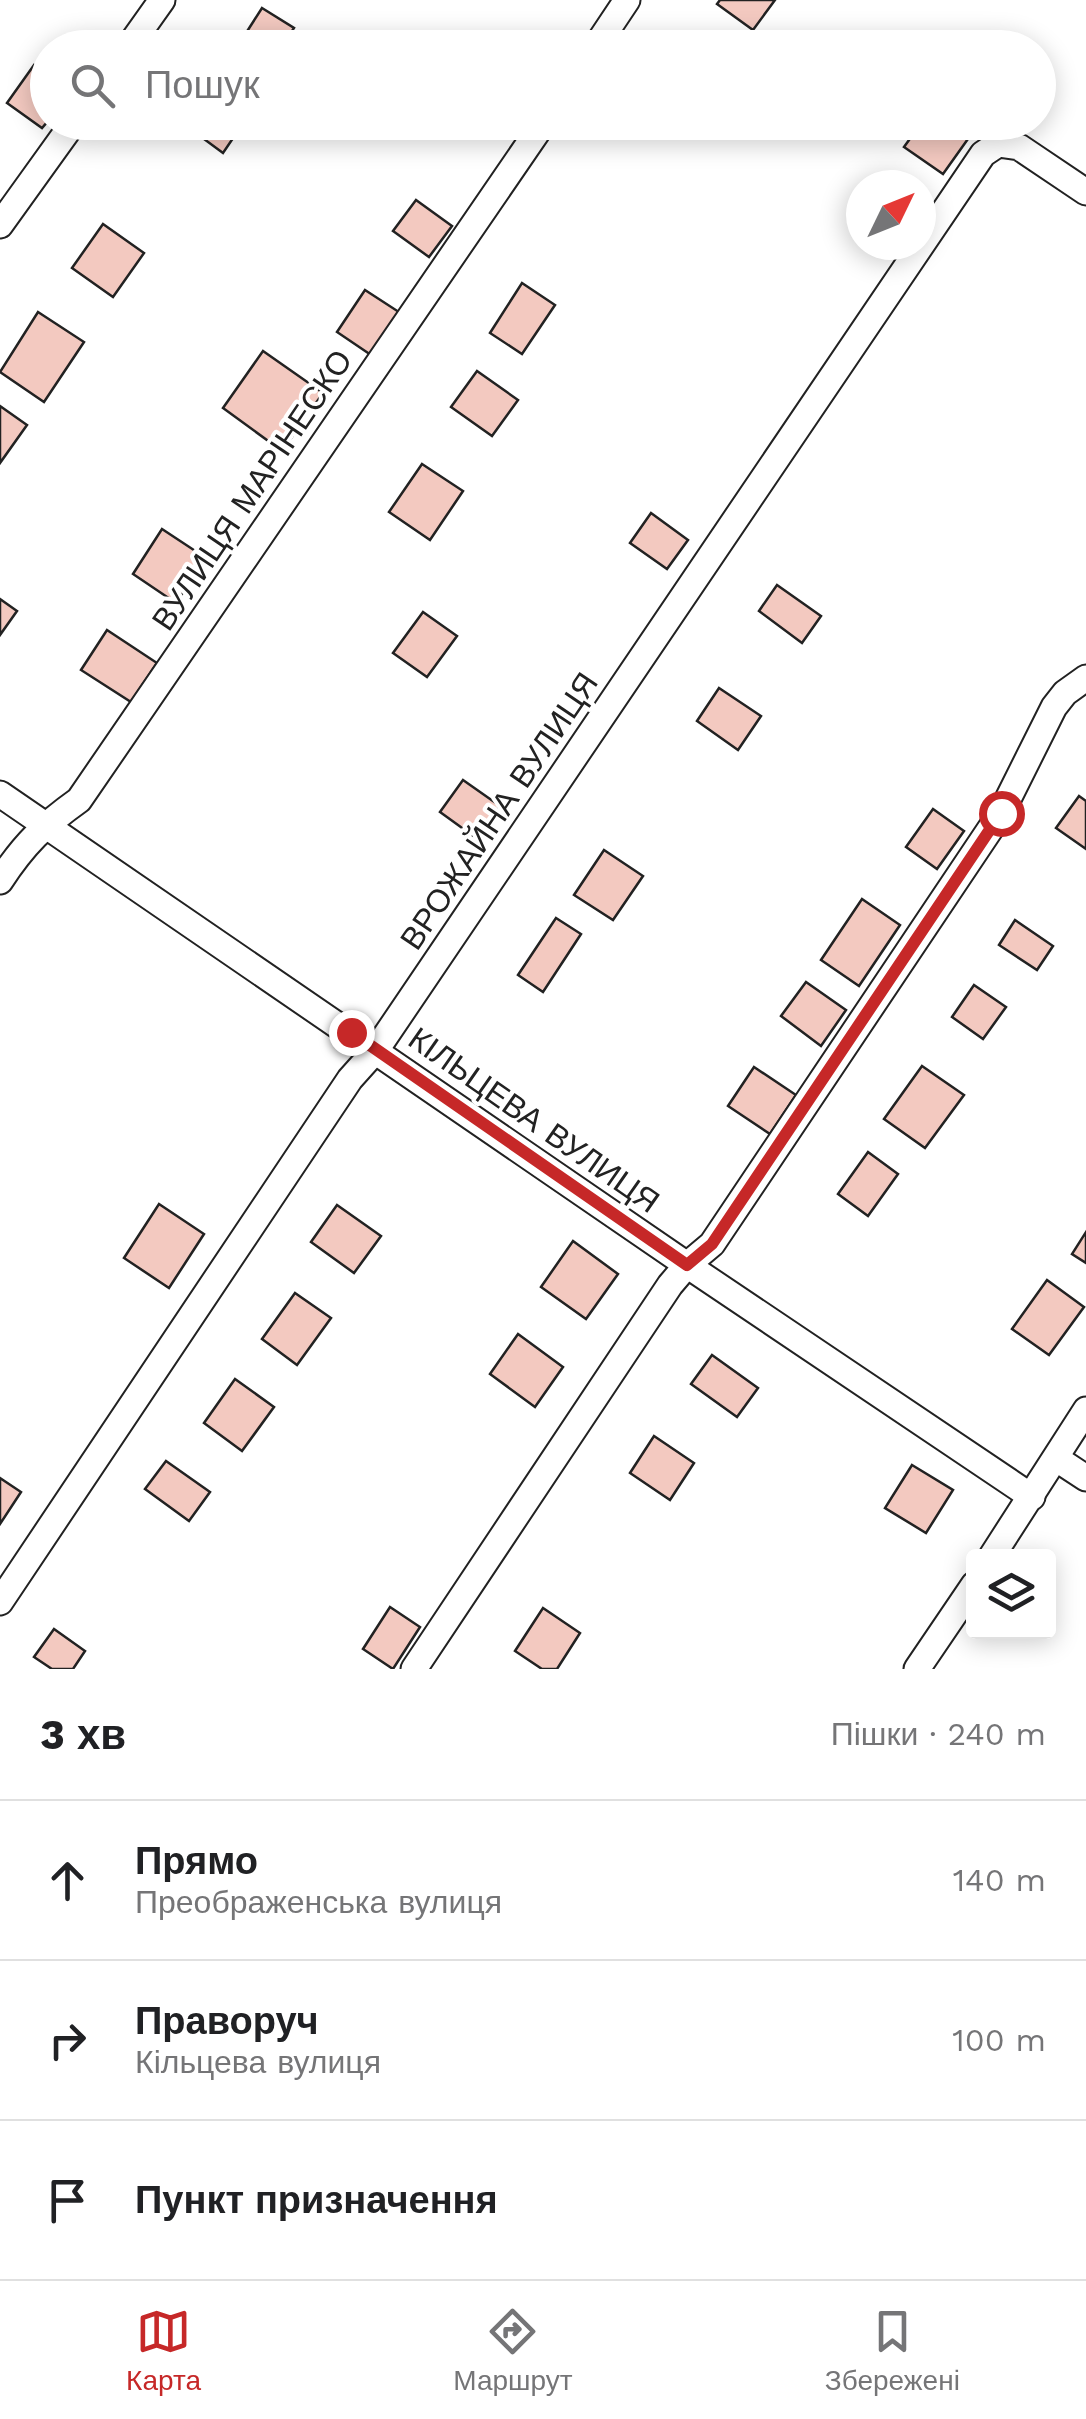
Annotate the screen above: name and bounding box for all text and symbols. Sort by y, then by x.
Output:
search box [30,30,1056,140]
icon: search [65,58,120,113]
text: Пошук [145,63,260,107]
north arrow [846,170,936,260]
street label: ВУЛИЦЯ МАРІНЕСКО [144,342,360,638]
street label: ВРОЖАЙНА ВУЛИЦЯ [392,665,606,957]
route start [979,791,1025,837]
route end [329,1010,375,1056]
street label: КІЛЬЦЕВА ВУЛИЦЯ [401,1019,667,1221]
map controls [966,1549,1056,1639]
button: layers [966,1549,1056,1639]
text: 3 хв [40,1710,126,1759]
text: Пішки · 240 m [831,1715,1046,1753]
text: Прямо [135,1839,258,1883]
icon: ahead [40,1853,95,1908]
text: 140 m [953,1861,1046,1899]
text: Преображенська вулиця [135,1883,502,1921]
text: Праворуч [135,1999,319,2043]
icon: right [40,2013,95,2068]
text: 100 m [952,2021,1046,2059]
text: Кільцева вулиця [135,2043,381,2081]
icon: arrive [40,2173,95,2228]
text: Пункт призначення [135,2178,498,2222]
tab: Карта [126,2304,201,2397]
tab: Маршрут [453,2304,573,2397]
tab: Збережені [825,2304,960,2397]

